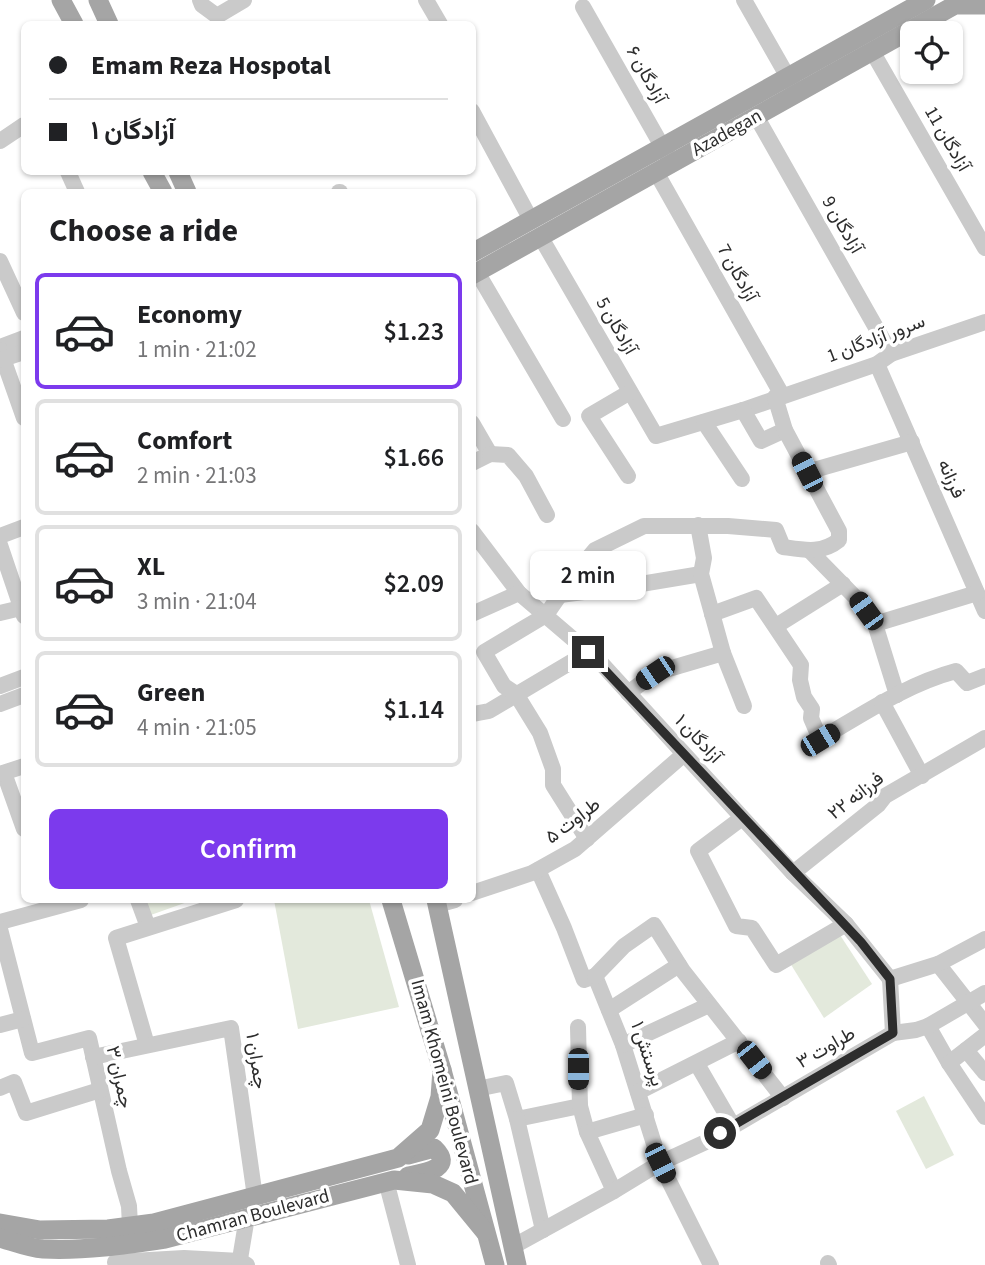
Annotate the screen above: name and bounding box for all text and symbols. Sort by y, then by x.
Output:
map controls [900,21,963,84]
button: locate [900,21,963,84]
street label: آزادگان ۶ [619,41,674,110]
text: Emam Reza Hospotal [91,47,331,84]
street label: آزادگان 11 [917,101,977,178]
street label: Azadegan [687,103,767,163]
text: آزادگان ۱ [91,112,175,149]
street label: آزادگان 9 [815,191,870,260]
text: Choose a ride [49,208,238,254]
street label: آزادگان 7 [710,239,765,308]
street label: آزادگان 5 [589,292,644,361]
text: Economy [137,296,242,333]
icon: car [53,300,116,363]
street label: سرور آزادگان 1 [823,308,929,370]
text: $1.23 [383,313,444,350]
text: 1 min · 21:02 [137,333,257,366]
text: Comfort [137,422,232,459]
icon: car [53,426,116,489]
text: $1.66 [383,439,444,476]
car [789,449,826,495]
street label: فرزانه [930,455,972,503]
text: 2 min · 21:03 [137,459,257,492]
text: XL [137,548,165,585]
callout: 2 min [530,550,646,600]
icon: car [53,552,116,615]
text: 2 min [561,559,615,592]
text: $2.09 [383,565,444,602]
text: 3 min · 21:04 [137,585,257,618]
car [846,588,887,634]
route end [572,636,604,668]
car [632,653,679,693]
text: Green [137,674,205,711]
icon: car [53,678,116,741]
text: $1.14 [383,691,444,728]
street label: آزادگان ۱ [668,708,729,771]
text: 4 min · 21:05 [137,711,257,744]
car [797,720,844,760]
street label: فرزانه ۲۲ [822,766,890,826]
street label: طراوت ۵ [540,791,606,851]
button: Confirm [49,809,448,889]
street label: Imam Khomeini Boulevard [404,976,484,1188]
street label: پرستش ۱ [623,1018,671,1090]
street label: طراوت ۳ [791,1020,861,1076]
street label: چمران ۱ [238,1031,274,1091]
car [733,1037,776,1083]
street label: چمران ۳ [99,1043,139,1111]
car [568,1048,589,1090]
route start [704,1117,736,1149]
car [642,1140,679,1186]
street label: Chamran Boulevard [173,1183,333,1249]

